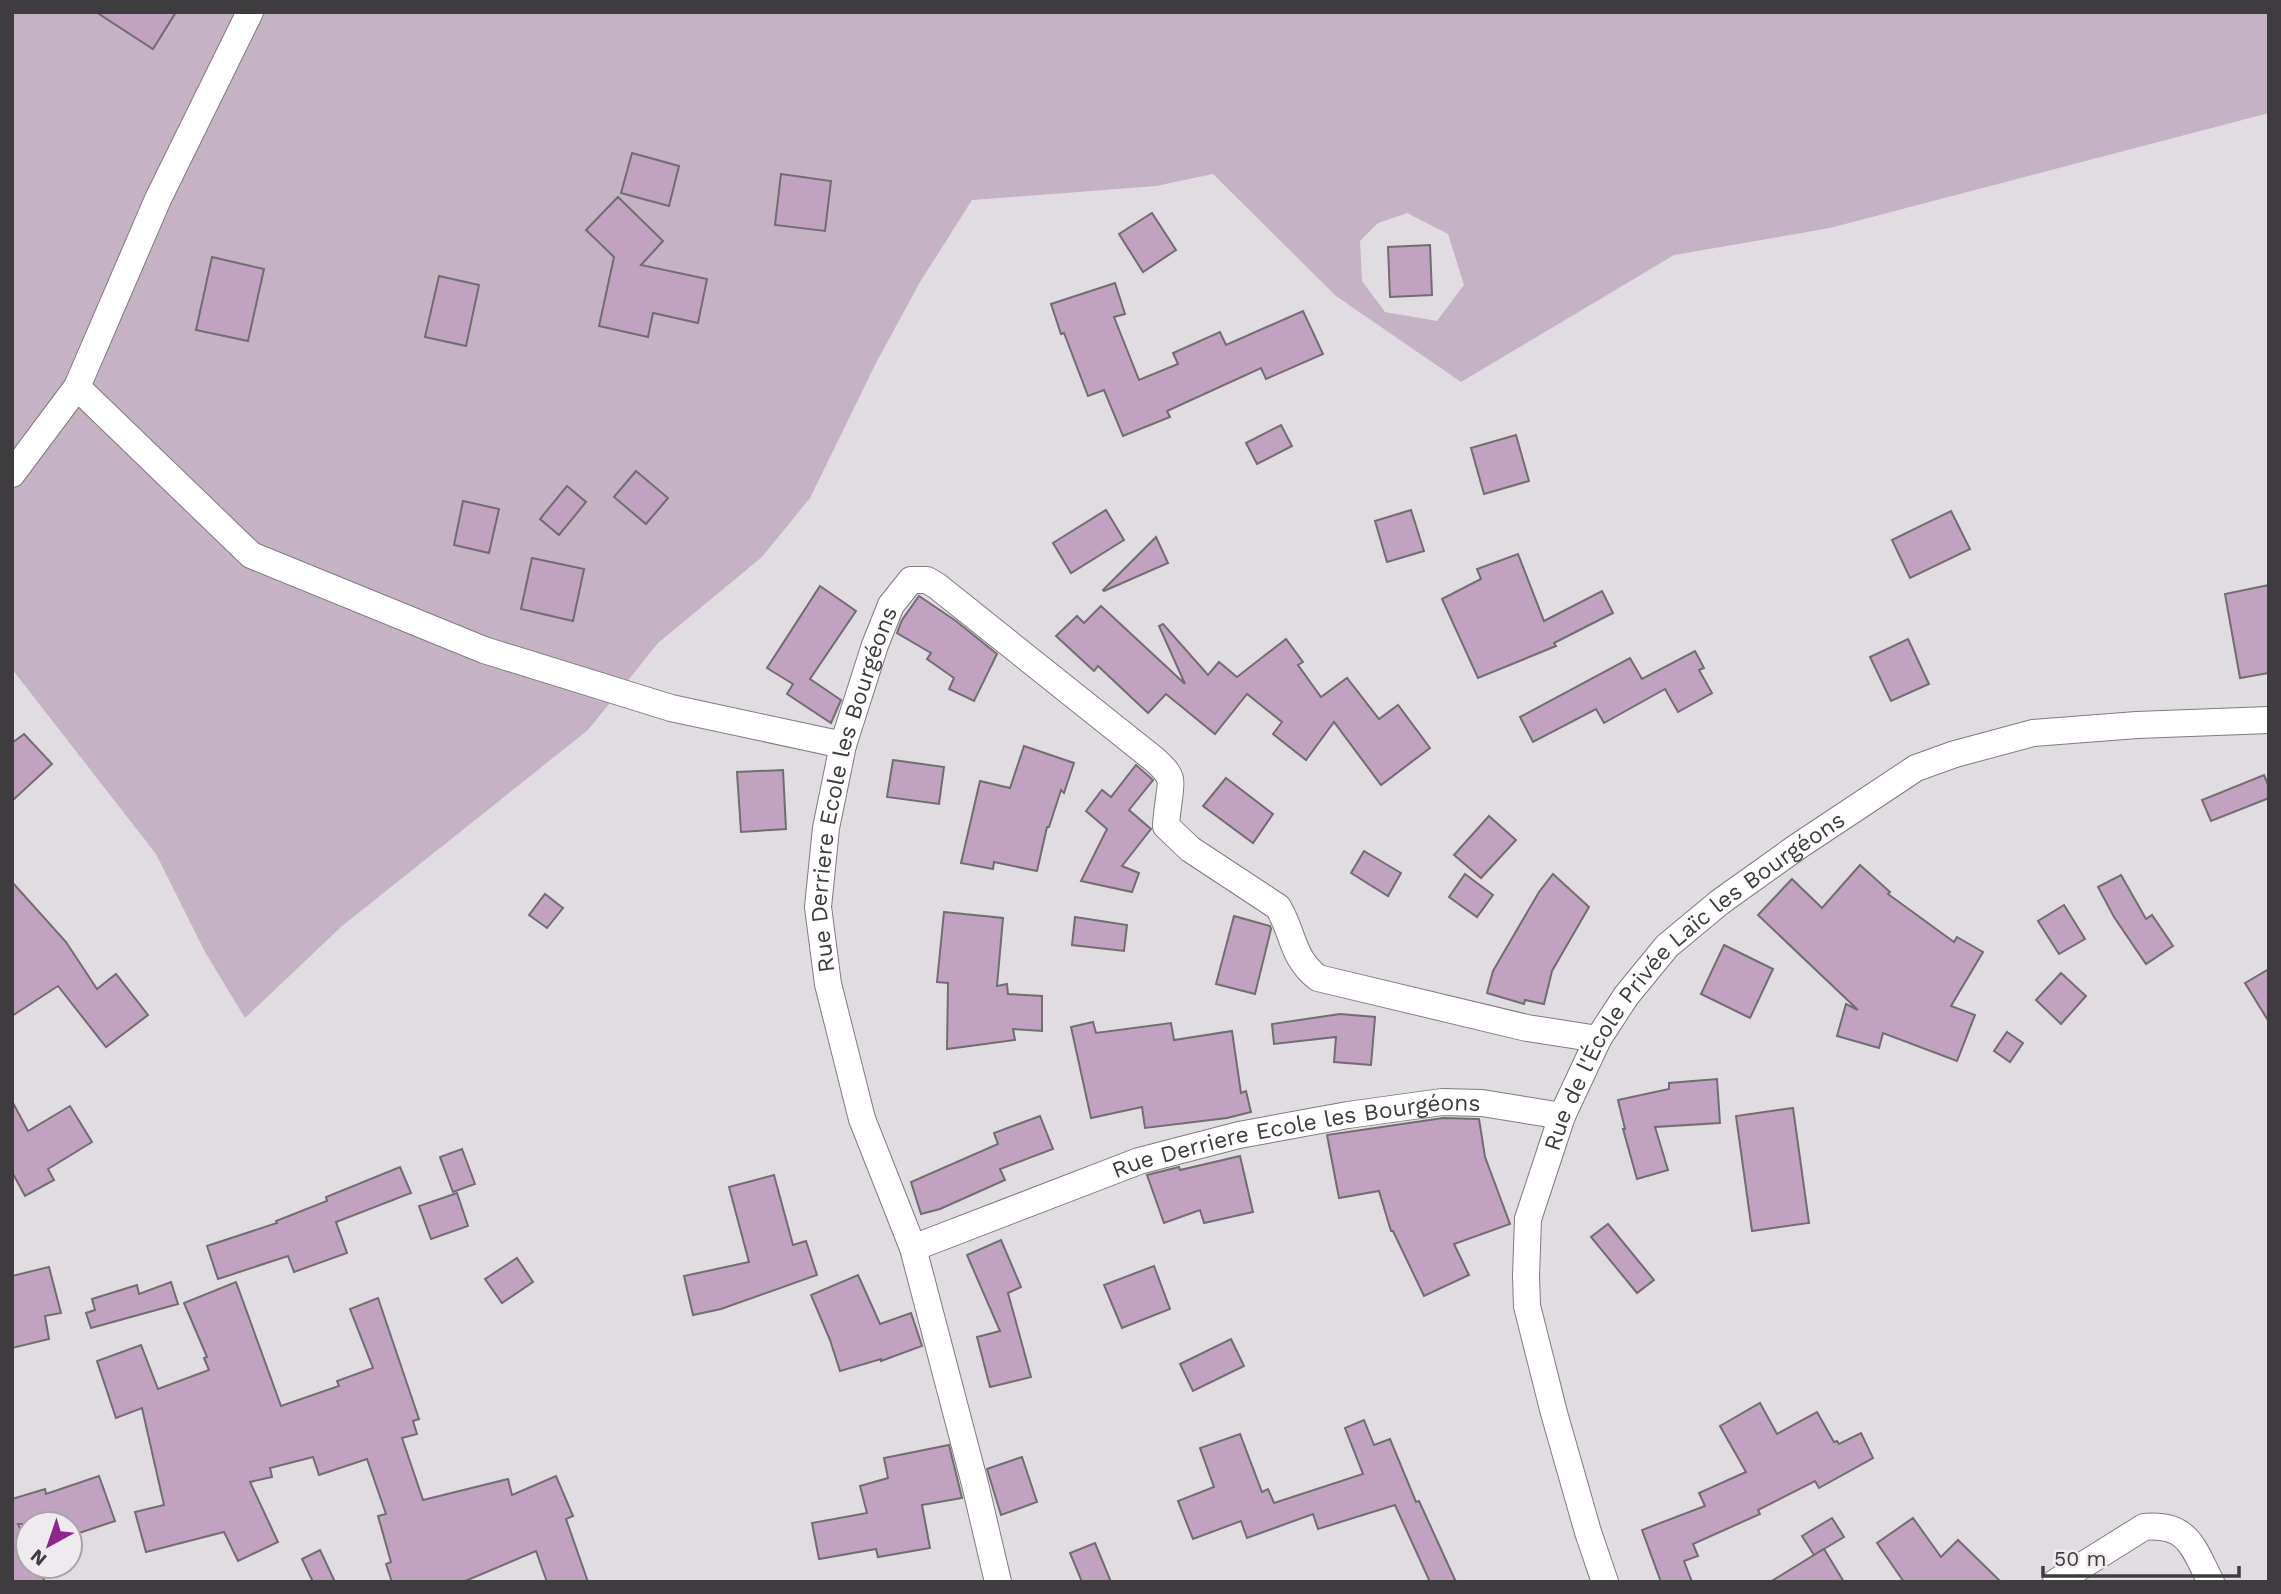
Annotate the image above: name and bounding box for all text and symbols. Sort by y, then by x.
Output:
street label: Rue Derriere Ecole les Bourgéons [805,603,903,974]
street label: Rue de l'École Privée Laïc les Bourgéons [1538,806,1850,1154]
street label: Rue Derriere Ecole les Bourgéons [1108,1089,1481,1184]
north arrow [14,1510,84,1580]
scale bar [2043,1534,2239,1578]
text: N [26,1544,51,1571]
text: 50 m [2054,1546,2106,1571]

